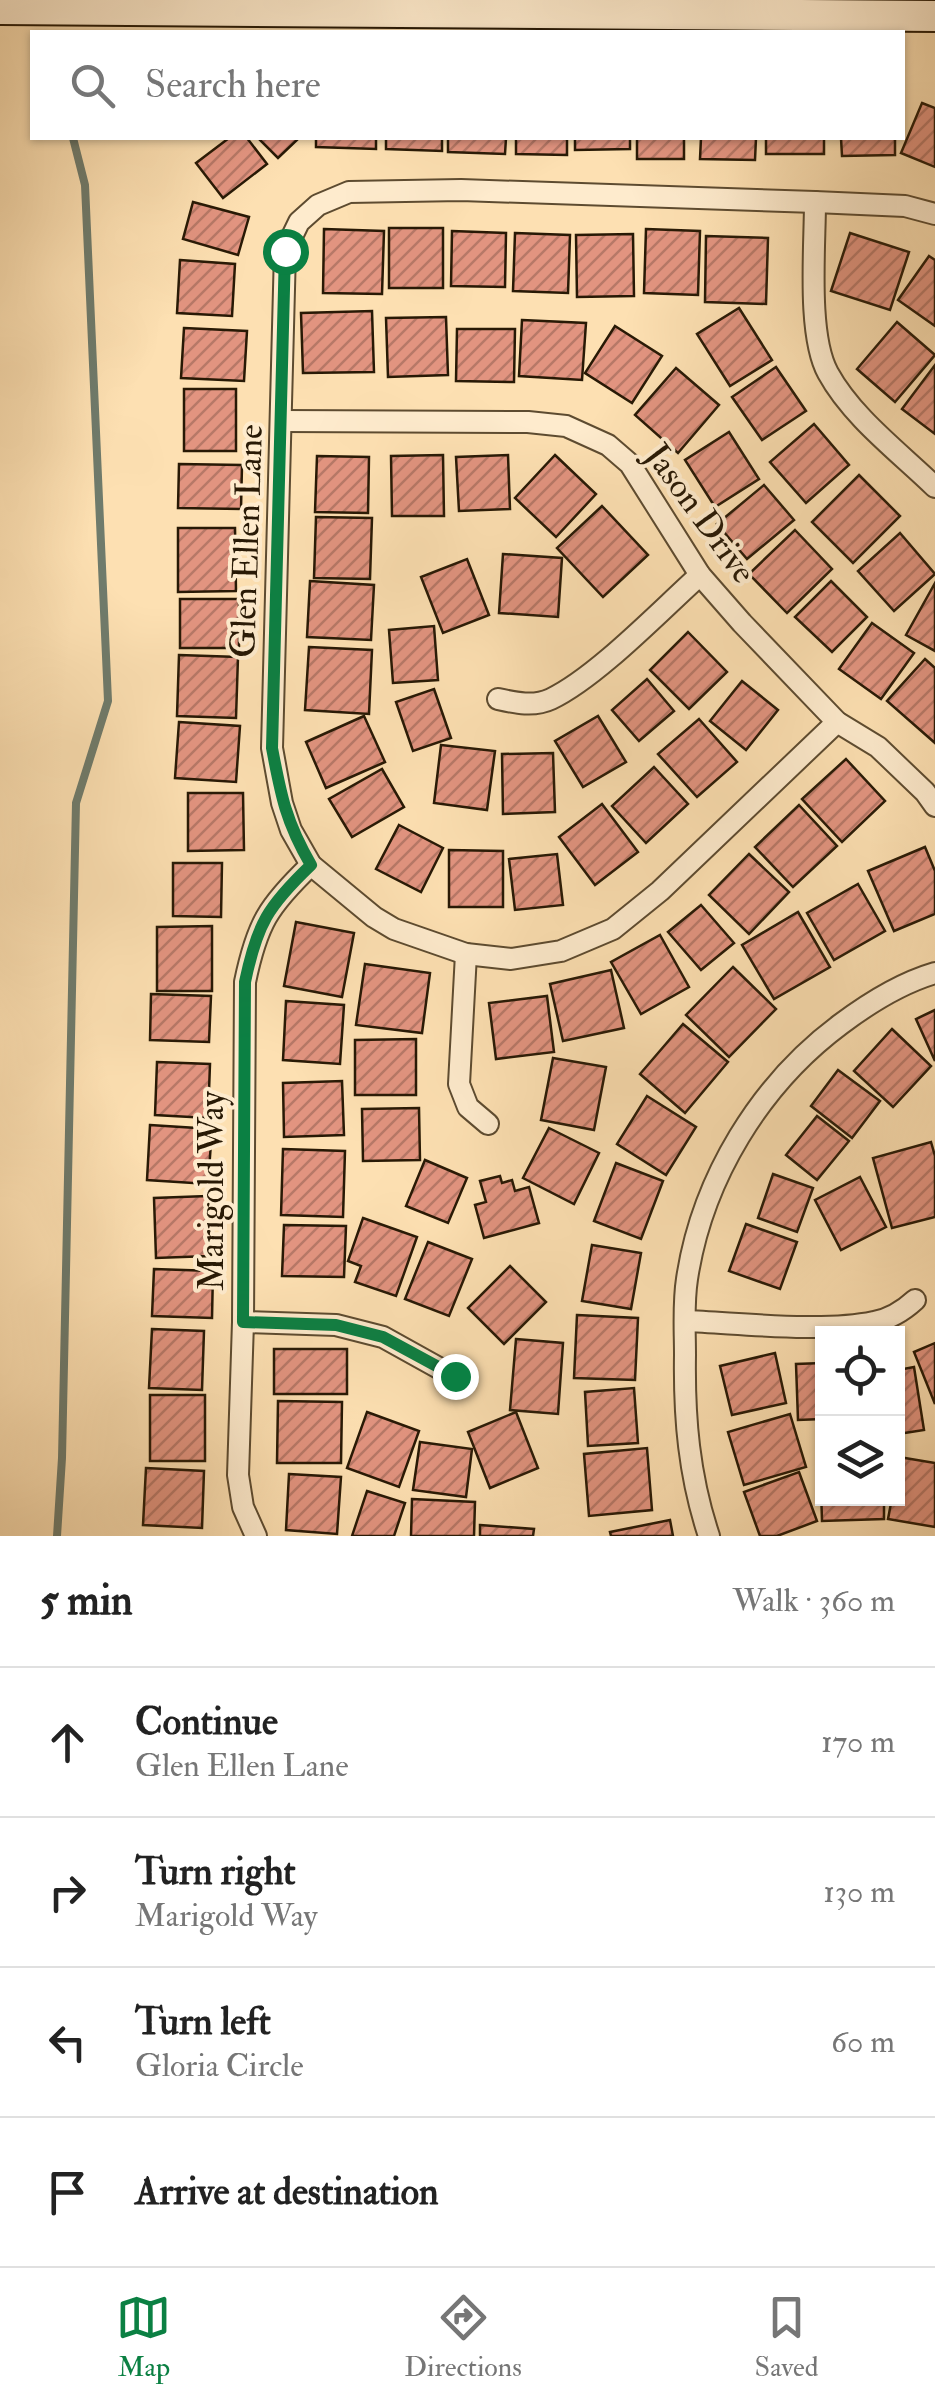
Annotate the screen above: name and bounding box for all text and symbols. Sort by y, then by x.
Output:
search box [30,30,905,140]
icon: search [65,58,120,113]
text: Search here [145,61,321,109]
route start [263,229,309,275]
street label: Glen Ellen Lane [221,423,273,659]
street label: Jason Drive [634,434,766,592]
street label: Marigold Way [190,1091,234,1291]
map controls [815,1326,905,1506]
button: locate [815,1326,905,1416]
route end [433,1354,479,1400]
button: layers [815,1416,905,1506]
text: 5 min [40,1575,133,1627]
text: Walk · 360 m [732,1581,895,1621]
text: Continue [135,1698,278,1746]
icon: ahead [40,1715,95,1770]
text: 170 m [821,1722,895,1762]
text: Glen Ellen Lane [135,1746,349,1786]
text: Turn right [135,1848,296,1896]
icon: right [40,1865,95,1920]
text: 130 m [823,1872,895,1912]
text: Marigold Way [135,1896,318,1936]
text: Turn left [135,1998,271,2046]
icon: left [40,2015,95,2070]
text: 60 m [831,2022,895,2062]
text: Gloria Circle [135,2046,304,2086]
icon: arrive [40,2165,95,2220]
text: Arrive at destination [135,2168,439,2216]
tab: Map [116,2290,171,2385]
tab: Directions [404,2290,522,2385]
tab: Saved [755,2290,819,2385]

